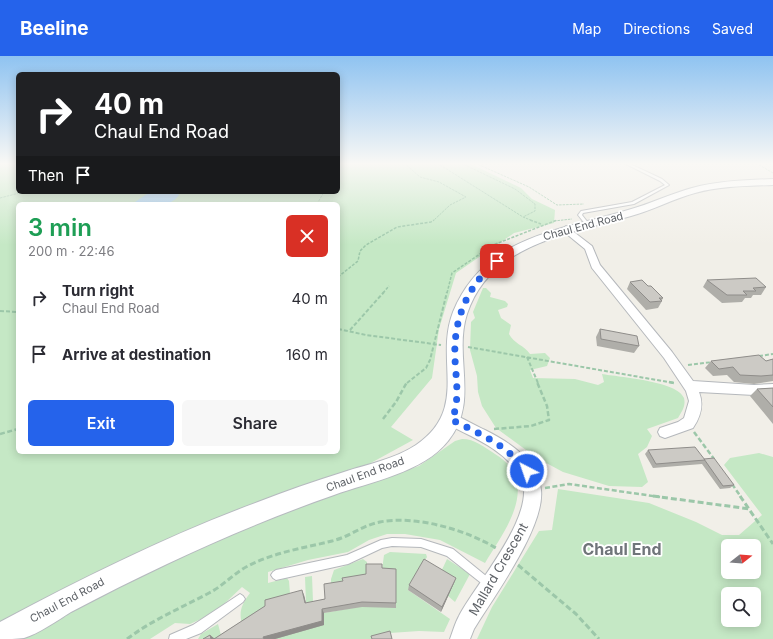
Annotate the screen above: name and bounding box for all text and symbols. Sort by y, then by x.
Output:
text: Beeline [20,17,89,40]
text: Map [572,20,601,37]
text: Directions [623,20,690,37]
text: Saved [712,20,753,37]
text: 40 m [94,87,164,121]
icon: right [28,88,80,140]
text: Chaul End Road [94,121,229,142]
icon: arrive [72,164,94,186]
text: Then [28,166,64,185]
street label: Chaul End Road [541,209,625,243]
text: 3 min [28,213,92,242]
button: close [286,215,328,257]
text: 200 m · 22:46 [28,243,115,259]
pin [480,244,514,278]
icon: arrive [486,250,508,272]
text: Turn right [62,281,134,300]
icon: right [28,287,50,309]
text: 40 m [291,289,328,308]
text: Chaul End Road [62,300,159,316]
icon: arrive [28,343,50,365]
text: Arrive at destination [62,345,211,364]
text: 160 m [286,345,328,364]
button: Exit [28,400,174,446]
button: Share [182,400,328,446]
position arrow [506,450,548,492]
street label: Chaul End Road [324,453,406,495]
street label: Mallard Crescent [465,520,531,618]
district label: Chaul End [583,539,661,559]
north arrow [721,539,761,579]
map controls [721,539,761,627]
street label: Chaul End Road [27,574,107,626]
button: search [721,587,761,627]

